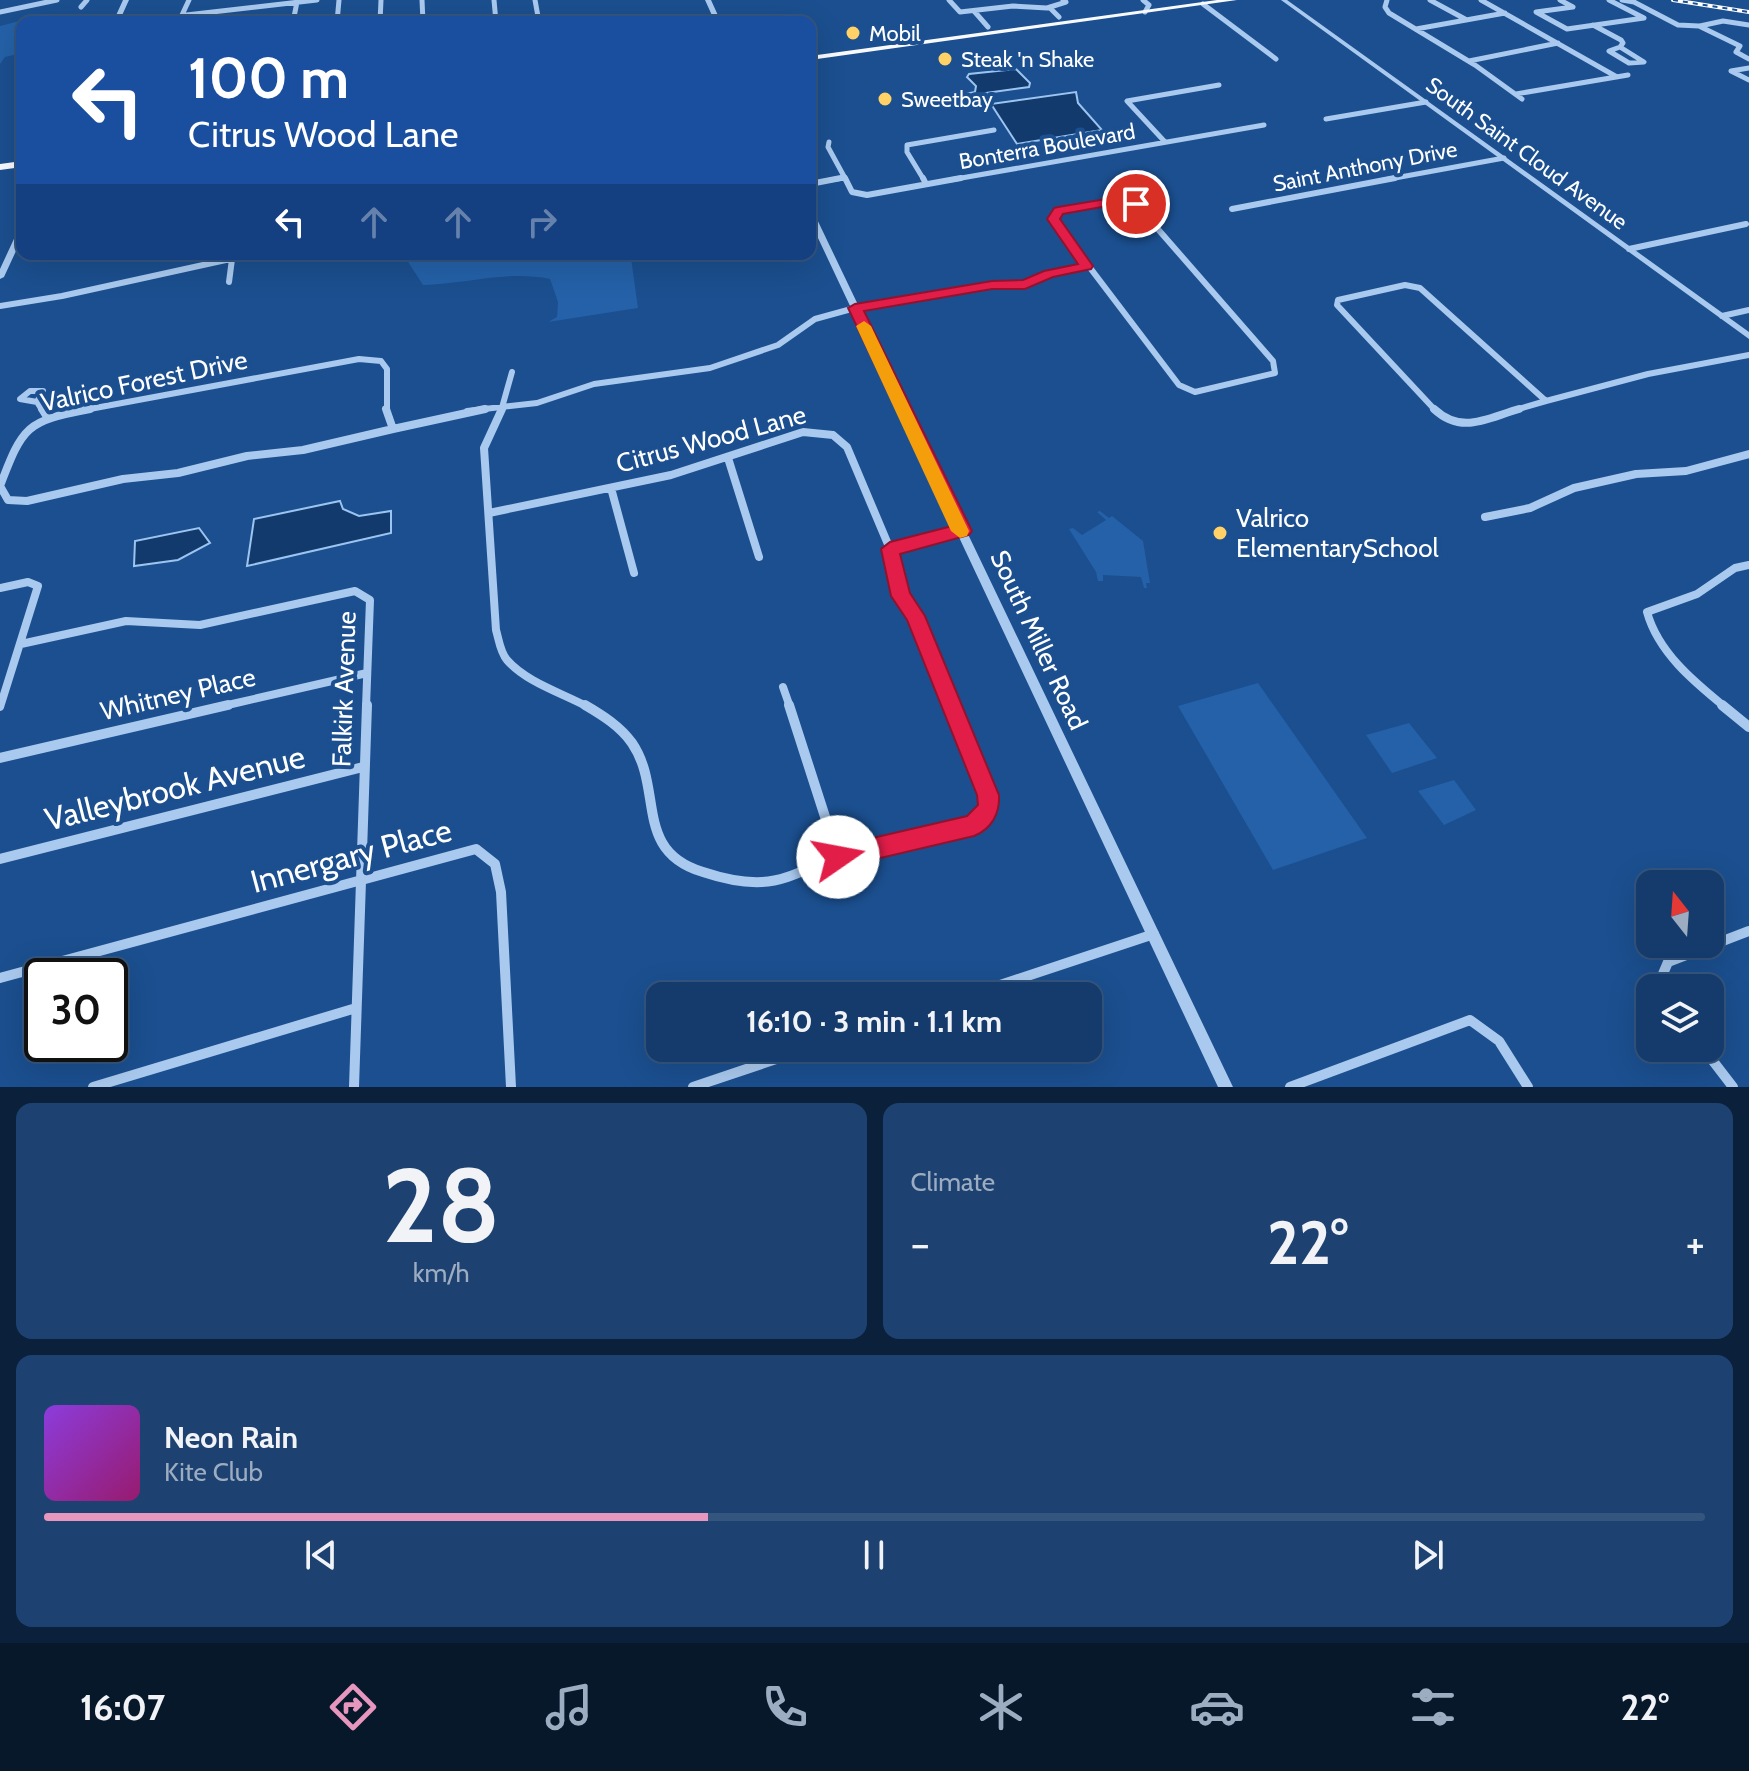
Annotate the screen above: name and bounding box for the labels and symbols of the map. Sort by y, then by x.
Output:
place label: Mobil [869,20,922,47]
marker: Mobil [844,24,862,42]
place label: Steak 'n Shake [961,46,1094,73]
marker: Steak 'n Shake [936,50,954,68]
street label: South Saint Cloud Avenue [1421,71,1633,236]
place label: Sweetbay [901,86,993,113]
marker: Sweetbay [876,90,894,108]
street label: Bonterra Boulevard [957,118,1137,175]
street label: Saint Anthony Drive [1271,135,1459,198]
pin [1102,170,1170,238]
street label: Valrico Forest Drive [38,343,250,419]
street label: Citrus Wood Lane [613,398,809,480]
place label: Valrico ElementarySchool [1236,502,1439,564]
marker: Valrico ElementarySchool [1211,524,1229,542]
street label: South Miller Road [983,545,1095,735]
street label: Falkirk Avenue [325,610,363,768]
street label: Whitney Place [97,661,259,727]
street label: Valleybrook Avenue [41,736,309,839]
street label: Innergary Place [246,810,456,901]
position arrow [796,815,880,899]
north arrow [1636,870,1724,958]
speed limit sign: 30 [24,958,128,1062]

